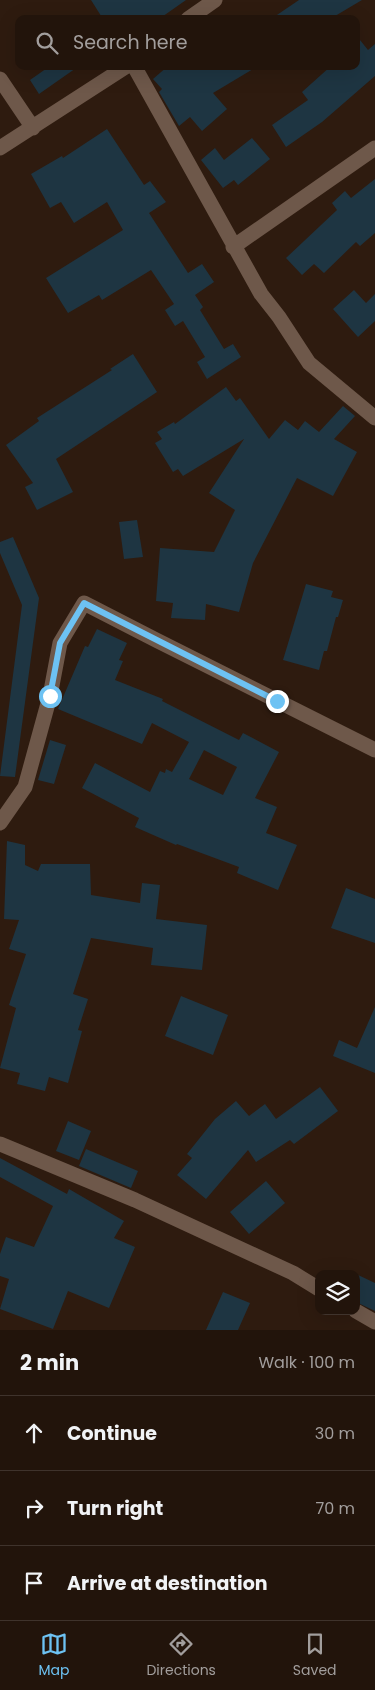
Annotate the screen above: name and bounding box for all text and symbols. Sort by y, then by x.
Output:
search box [15,15,360,70]
icon: search [33,29,61,57]
text: Search here [73,29,187,56]
route start [39,685,62,708]
route end [266,690,289,713]
map controls [315,1270,360,1315]
button: layers [315,1270,360,1315]
text: 2 min [20,1348,79,1377]
text: Walk · 100 m [258,1351,355,1374]
icon: ahead [20,1419,48,1447]
text: Continue [67,1420,157,1447]
text: 30 m [315,1422,355,1445]
icon: right [20,1494,48,1522]
text: Turn right [67,1495,163,1522]
text: 70 m [315,1497,355,1520]
icon: arrive [20,1569,48,1597]
text: Arrive at destination [67,1570,268,1597]
tab: Map [38,1630,69,1681]
tab: Directions [146,1630,216,1681]
tab: Saved [293,1630,337,1681]

